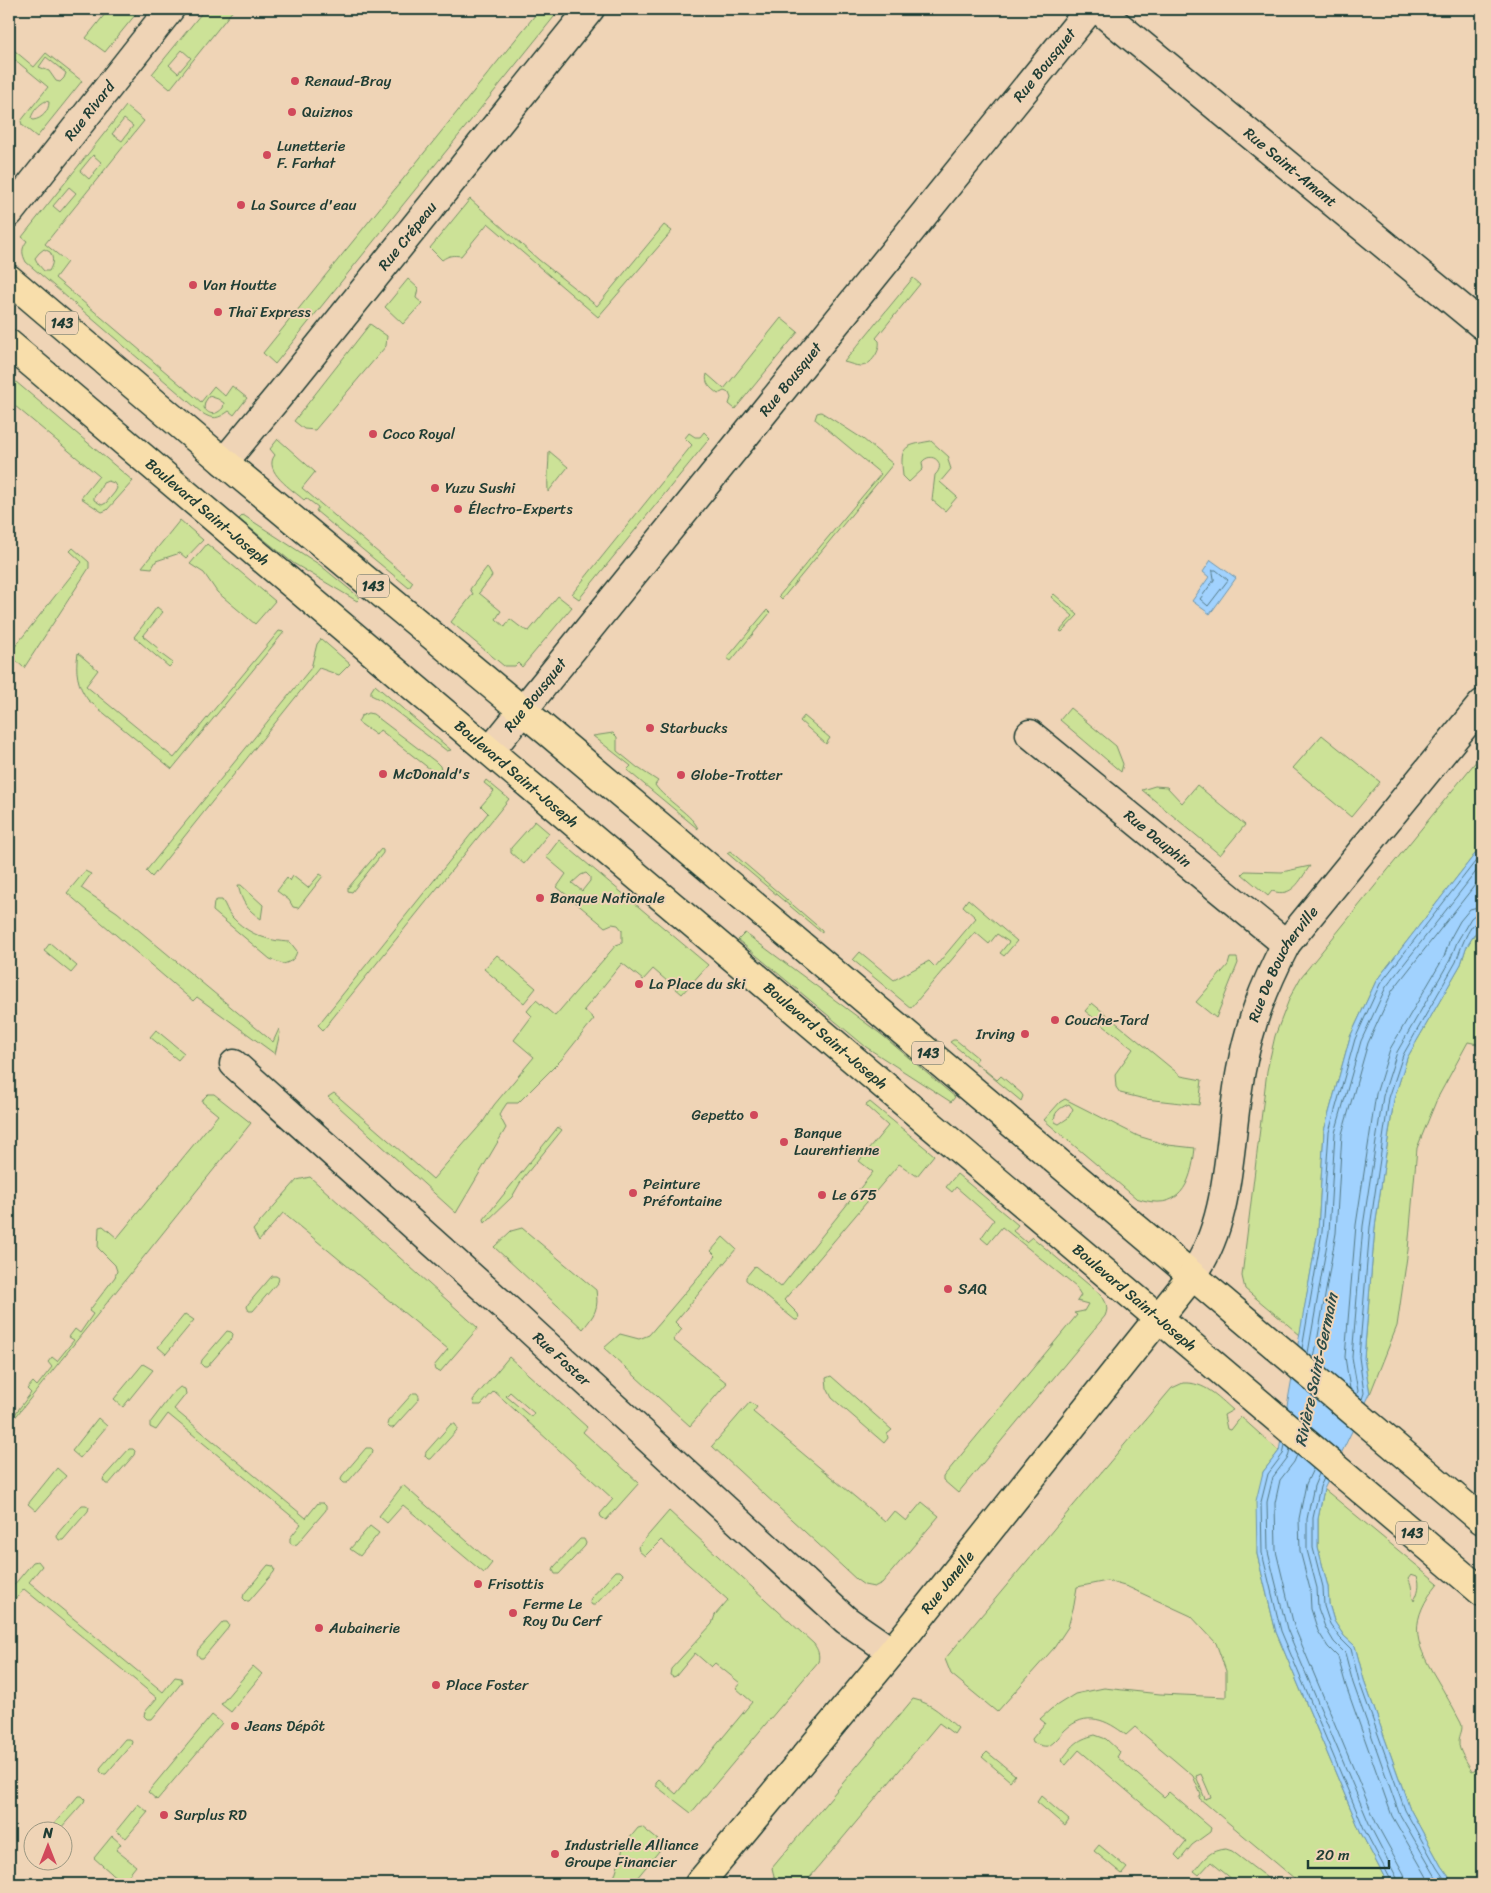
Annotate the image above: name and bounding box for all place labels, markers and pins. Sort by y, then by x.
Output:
place label: Renaud-Bray [305,68,391,94]
marker: Renaud-Bray [289,75,301,87]
place label: Quiznos [302,99,354,125]
marker: Quiznos [286,106,298,118]
place label: Lunetterie F. Farhat [277,133,346,176]
marker: Lunetterie F. Farhat [261,149,273,161]
place label: La Source d'eau [251,192,357,218]
marker: La Source d'eau [235,199,247,211]
place label: Van Houtte [203,272,277,298]
marker: Van Houtte [187,279,199,291]
place label: Thaï Express [228,299,312,325]
marker: Thaï Express [212,306,224,318]
place label: Coco Royal [383,421,456,447]
marker: Coco Royal [367,428,379,440]
place label: Yuzu Sushi [445,475,516,501]
marker: Yuzu Sushi [429,482,441,494]
place label: Électro-Experts [468,496,573,522]
marker: Électro-Experts [452,503,464,515]
place label: Starbucks [660,715,728,741]
marker: Starbucks [644,722,656,734]
place label: McDonald's [393,761,470,787]
place label: Globe-Trotter [691,762,783,788]
marker: McDonald's [377,768,389,780]
marker: Globe-Trotter [675,769,687,781]
place label: Banque Nationale [550,885,665,911]
marker: Banque Nationale [534,892,546,904]
place label: La Place du ski [649,971,746,997]
marker: La Place du ski [633,978,645,990]
place label: Couche-Tard [1065,1007,1149,1033]
marker: Couche-Tard [1049,1014,1061,1026]
place label: Irving [975,1021,1015,1047]
marker: Irving [1019,1028,1031,1040]
place label: Gepetto [691,1102,745,1128]
marker: Gepetto [748,1109,760,1121]
place label: Banque Laurentienne [794,1120,879,1163]
marker: Banque Laurentienne [778,1136,790,1148]
place label: Peinture Préfontaine [643,1171,723,1214]
place label: Le 675 [832,1182,877,1208]
marker: Peinture Préfontaine [627,1187,639,1199]
marker: Le 675 [816,1189,828,1201]
place label: SAQ [958,1276,987,1302]
marker: SAQ [942,1283,954,1295]
place label: Frisottis [488,1571,545,1597]
marker: Frisottis [472,1578,484,1590]
place label: Ferme Le Roy Du Cerf [523,1591,603,1634]
marker: Ferme Le Roy Du Cerf [507,1607,519,1619]
place label: Aubainerie [328,1615,400,1641]
marker: Aubainerie [313,1622,325,1634]
place label: Place Foster [446,1672,529,1698]
marker: Place Foster [430,1679,442,1691]
place label: Jeans Dépôt [244,1713,325,1739]
marker: Jeans Dépôt [229,1720,241,1732]
place label: Surplus RD [174,1802,247,1828]
marker: Surplus RD [158,1809,170,1821]
place label: Industrielle Alliance Groupe Financier [564,1832,699,1875]
marker: Industrielle Alliance Groupe Financier [549,1848,561,1860]

